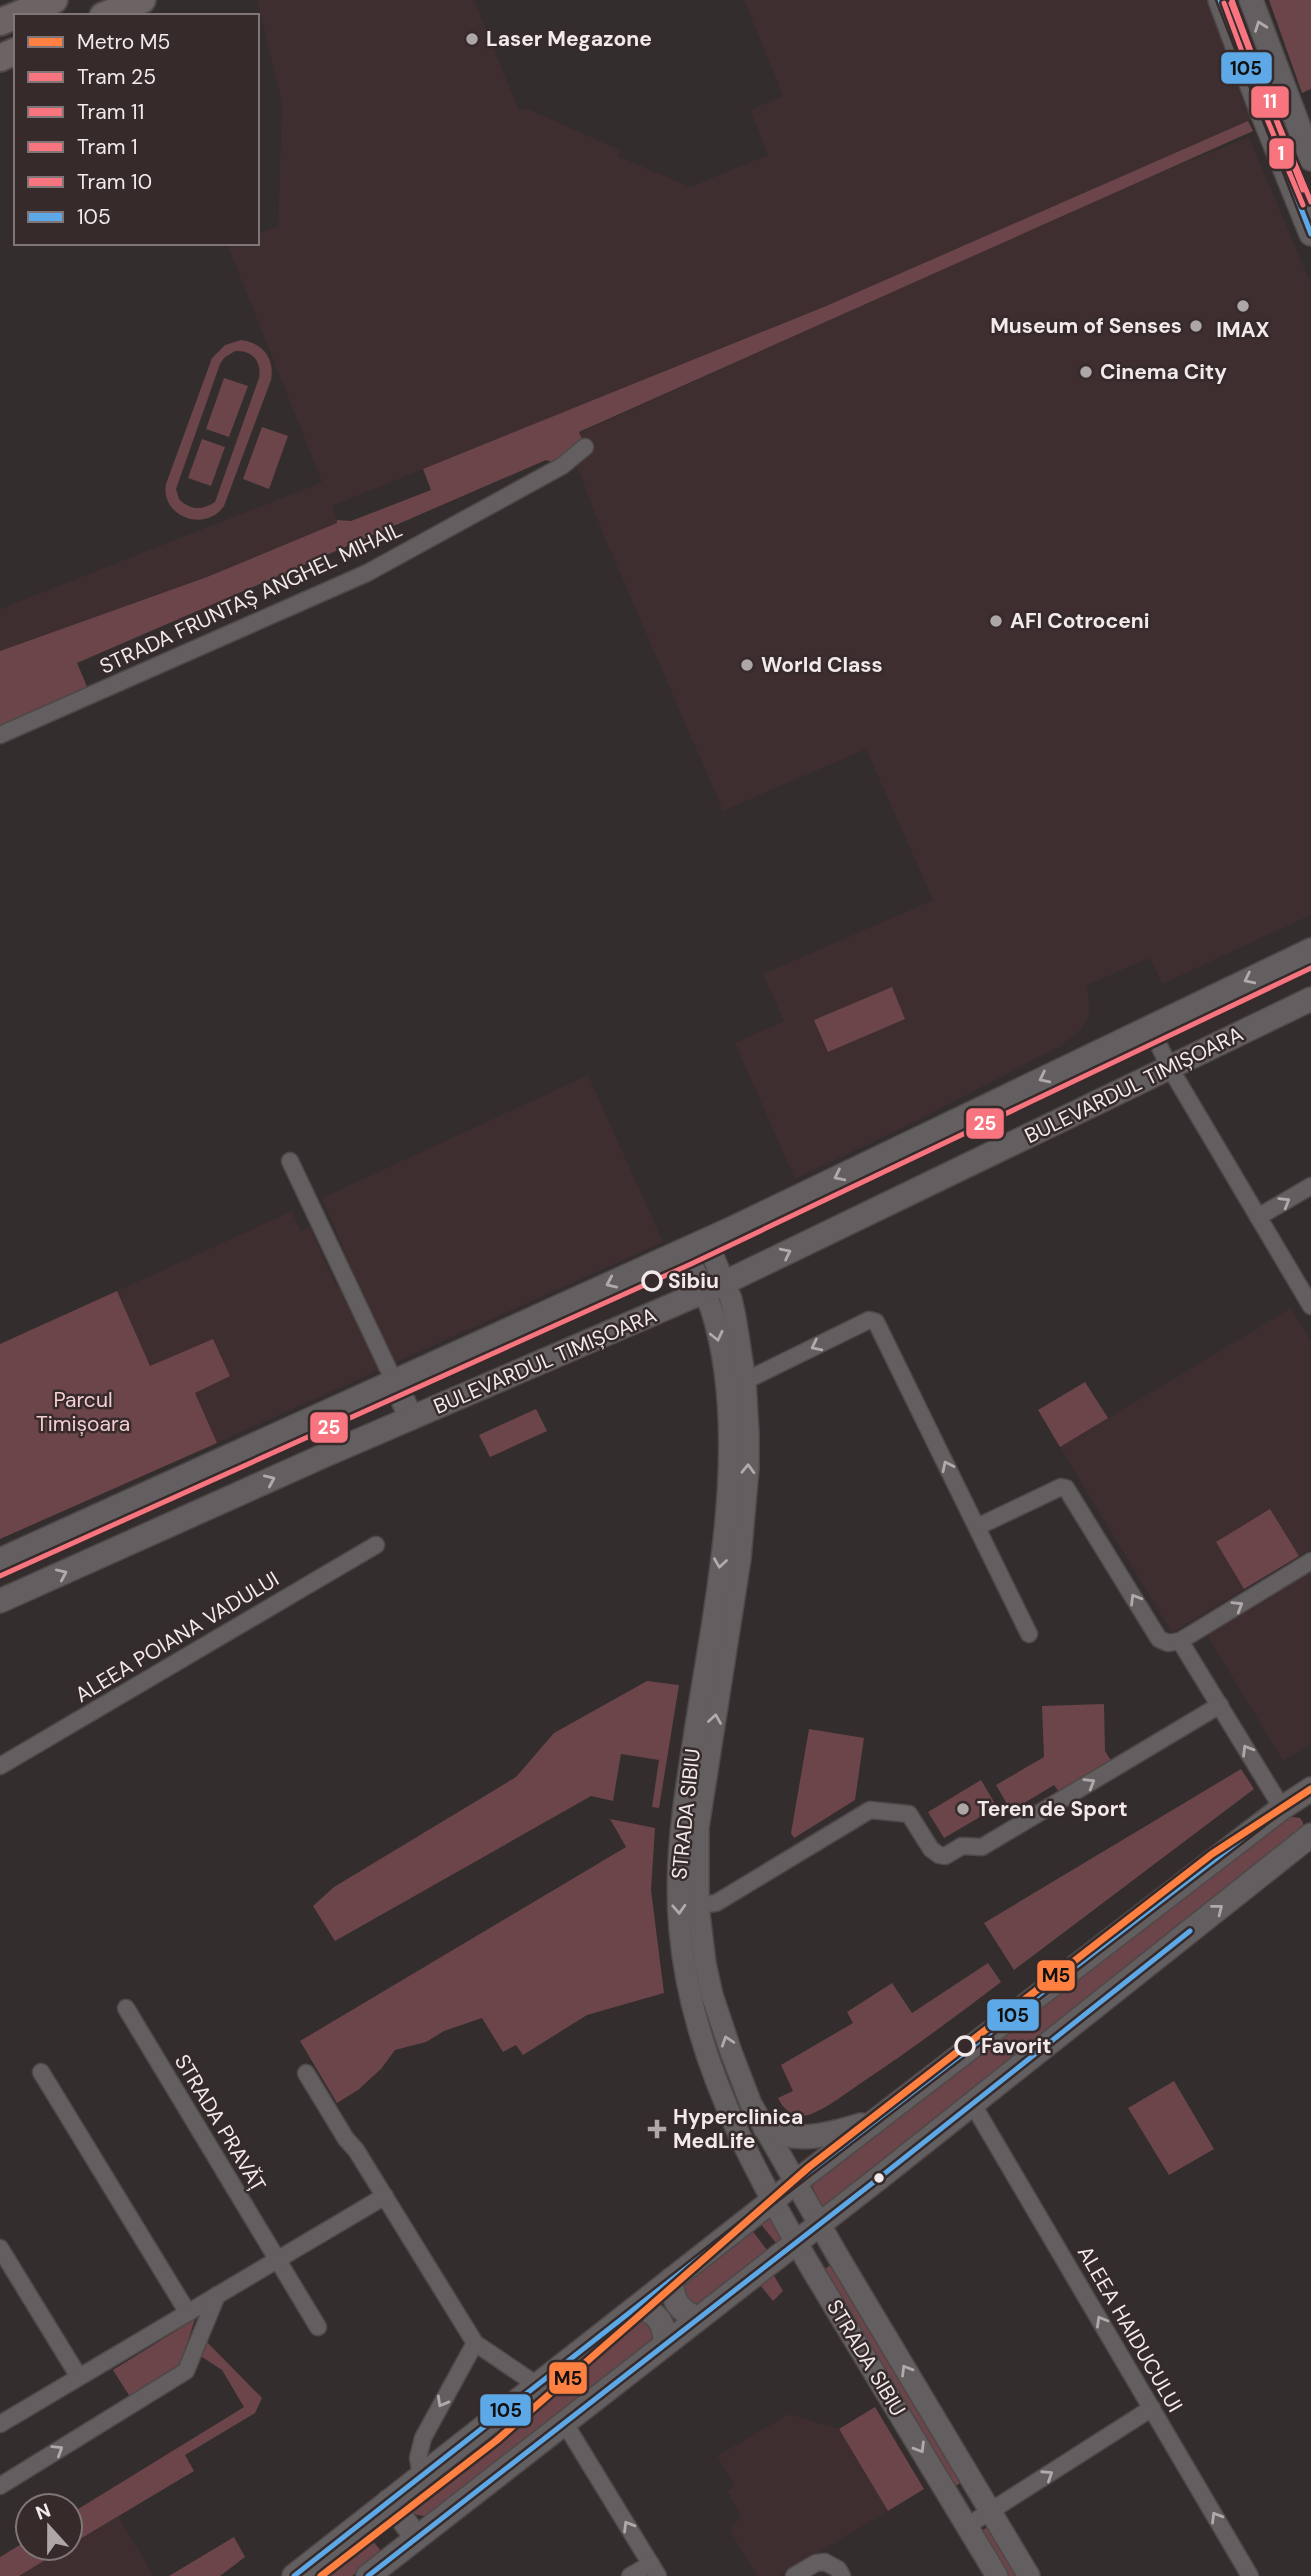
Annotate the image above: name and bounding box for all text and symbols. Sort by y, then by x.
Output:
legend [14,14,259,245]
one-way arrow [1255,21,1269,33]
place label: Laser Megazone [486,25,652,53]
text: Metro M5 [77,28,170,56]
marker: Laser Megazone [464,31,480,47]
line badge: 105 [1220,51,1273,85]
text: 105 [1230,56,1262,81]
text: Tram 25 [77,63,156,91]
line badge: 11 [1250,85,1290,119]
text: 11 [1263,89,1277,114]
text: Tram 11 [77,98,144,126]
text: Tram 1 [77,133,138,161]
line badge: 1 [1268,137,1295,170]
text: 1 [1278,141,1284,166]
text: Tram 10 [77,168,152,196]
text: 105 [77,203,111,231]
marker: IMAX [1235,298,1251,314]
place label: Museum of Senses [990,312,1182,340]
place label: IMAX [1216,316,1270,344]
marker: Museum of Senses [1188,318,1204,334]
place label: Cinema City [1100,358,1227,386]
marker: Cinema City [1078,364,1094,380]
street label: STRADA FRUNTAȘ ANGHEL MIHAIL [95,515,407,681]
place label: AFI Cotroceni [1010,607,1150,635]
marker: AFI Cotroceni [988,613,1004,629]
place label: World Class [761,651,883,679]
marker: World Class [739,657,755,673]
one-way arrow [1244,971,1257,985]
street label: BULEVARDUL TIMIȘOARA [1020,1020,1248,1150]
one-way arrow [1039,1069,1051,1083]
line badge: 25 [965,1107,1005,1140]
text: 25 [974,1111,996,1136]
one-way arrow [834,1168,846,1182]
one-way arrow [1277,1197,1290,1210]
one-way arrow [779,1247,791,1261]
place label: Sibiu [668,1267,719,1295]
marker: Sibiu [642,1271,662,1291]
one-way arrow [606,1275,618,1289]
street label: BULEVARDUL TIMIȘOARA [429,1301,661,1421]
one-way arrow [709,1330,724,1342]
one-way arrow [811,1338,823,1352]
park label: Parcul Timișoara [36,1386,130,1438]
line badge: 25 [309,1411,349,1444]
text: 25 [318,1415,340,1440]
one-way arrow [941,1461,955,1473]
one-way arrow [740,1463,755,1474]
one-way arrow [263,1474,275,1488]
one-way arrow [713,1557,728,1568]
street label: ALEEA POIANA VADULUI [70,1565,284,1709]
one-way arrow [55,1568,68,1582]
one-way arrow [1131,1594,1144,1607]
one-way arrow [1231,1601,1244,1614]
one-way arrow [707,1713,722,1725]
one-way arrow [1242,1744,1255,1757]
street label: STRADA SIBIU [665,1747,707,1881]
one-way arrow [1082,1778,1095,1791]
place label: Teren de Sport [977,1795,1128,1823]
marker: Teren de Sport [955,1801,971,1817]
one-way arrow [671,1904,686,1915]
one-way arrow [1210,1904,1223,1917]
line badge: M5 [1036,1959,1076,1992]
text: M5 [1042,1963,1070,1988]
line badge: 105 [986,1998,1040,2032]
text: 105 [997,2003,1029,2028]
place label: Favorit [981,2032,1051,2060]
one-way arrow [721,2035,735,2047]
marker: Favorit [955,2036,975,2056]
street label: STRADA PRAVĂȚ [168,2049,272,2197]
place label: Hyperclinica MedLife [673,2103,803,2155]
marker: Hyperclinica MedLife [647,2119,667,2139]
unlabelled marker [872,2171,886,2185]
street label: ALEEA HAIDUCULUI [1071,2241,1189,2417]
street label: STRADA SIBIU [820,2294,912,2422]
one-way arrow [1096,2315,1109,2328]
line badge: M5 [548,2361,588,2395]
one-way arrow [901,2365,914,2378]
text: M5 [554,2366,582,2391]
line badge: 105 [479,2393,532,2427]
one-way arrow [437,2395,450,2408]
text: 105 [490,2398,522,2423]
one-way arrow [912,2440,925,2453]
one-way arrow [50,2445,63,2458]
one-way arrow [1040,2470,1053,2483]
north arrow [14,2492,84,2562]
text: N [32,2497,54,2526]
one-way arrow [1211,2512,1224,2525]
one-way arrow [623,2521,636,2534]

